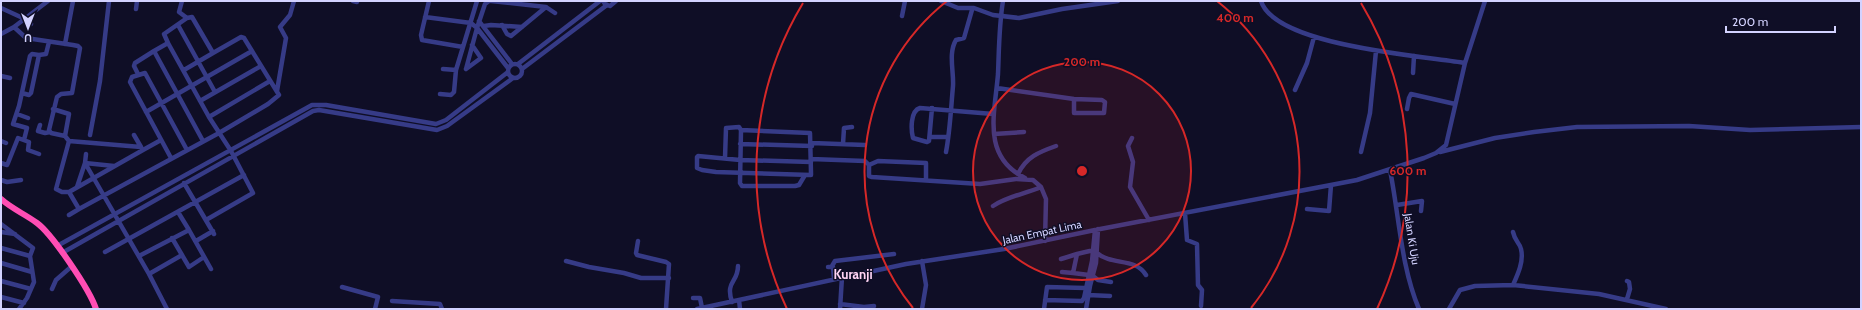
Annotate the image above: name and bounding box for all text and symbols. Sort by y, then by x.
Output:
north arrow [8,8,48,48]
scale bar [1726,8,1835,34]
text: 400 m [1216,10,1254,25]
text: 200 m [1732,14,1768,29]
text: U [24,31,32,45]
text: 200 m [1064,54,1100,69]
text: 600 m [1390,163,1426,178]
centre of rings [1075,164,1089,178]
street label: Jalan Ki Uju [1401,211,1423,266]
street label: Jalan Empat Lima [1000,217,1083,247]
district label: Kuranji [833,266,873,282]

